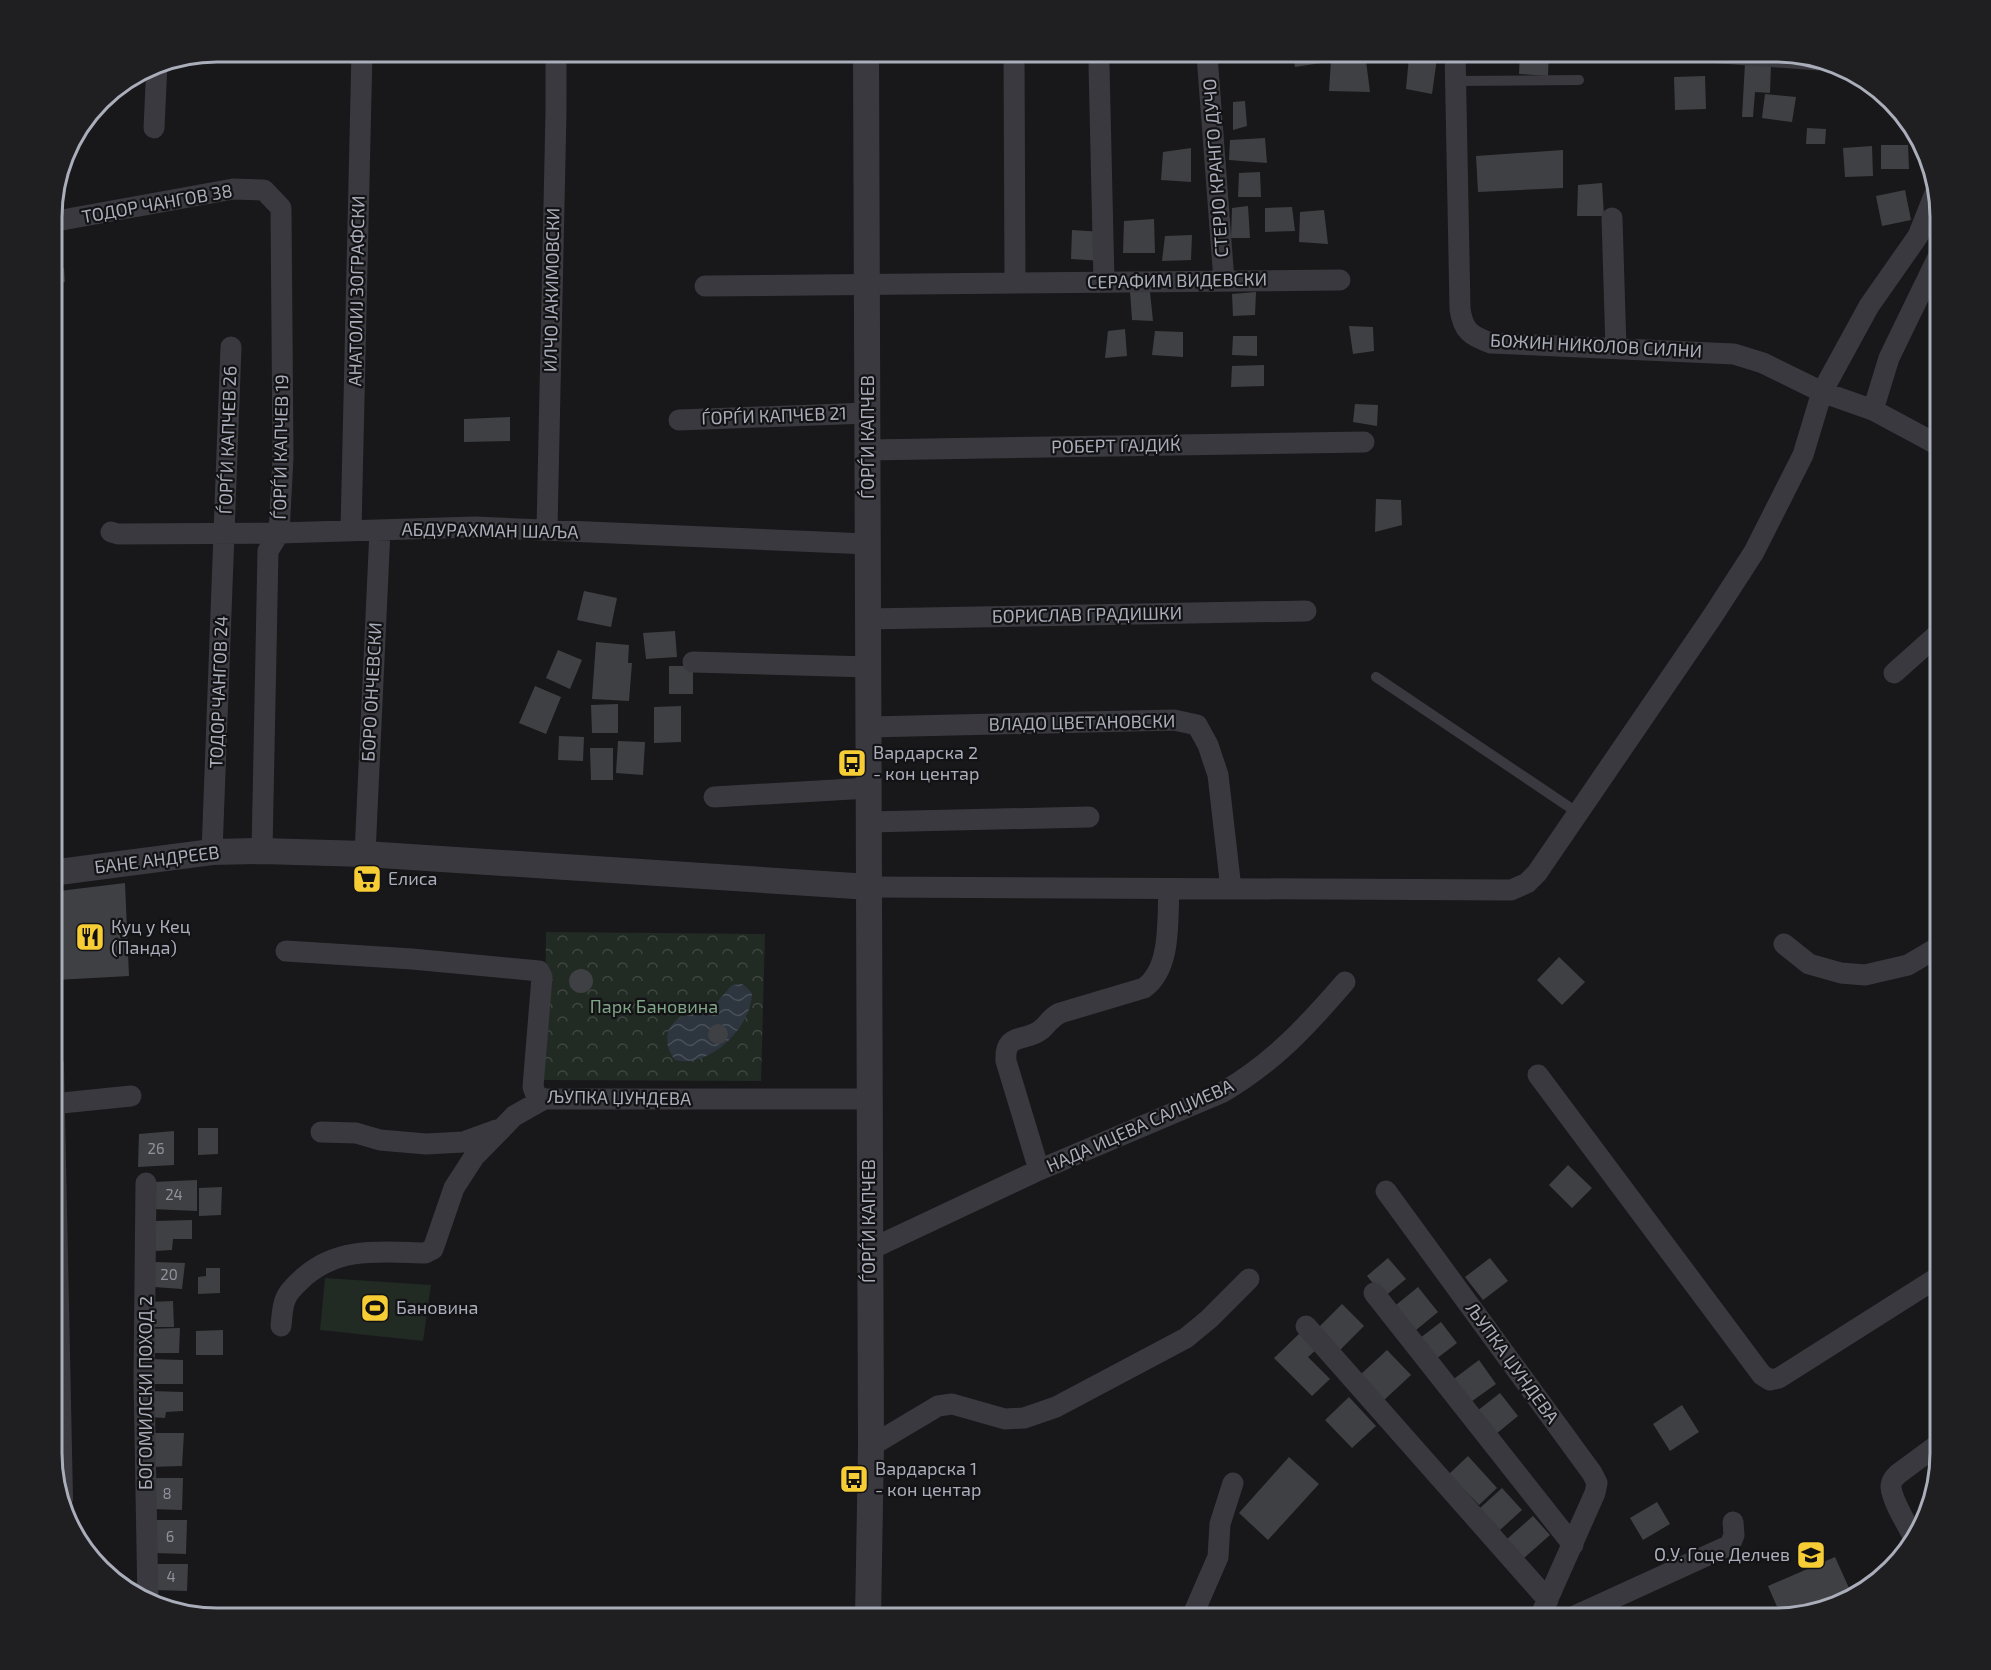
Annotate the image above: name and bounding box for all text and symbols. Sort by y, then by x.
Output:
street label: СТЕРЈО КРАНГО ДУЧО [1198,78,1232,258]
street label: ТОДОР ЧАНГОВ 38 [80,179,234,227]
street label: АНАТОЛИЈ ЗОГРАФСКИ [343,195,369,387]
street label: ИЛЧО ЈАКИМОВСКИ [539,208,563,372]
street label: СЕРАФИМ ВИДЕВСКИ [1087,267,1267,293]
street label: БОЖИН НИКОЛОВ СИЛНИ [1489,328,1703,362]
street label: ЃОРЃИ КАПЧЕВ 26 [213,365,241,515]
street label: ЃОРЃИ КАПЧЕВ 19 [268,374,292,520]
street label: ЃОРЃИ КАПЧЕВ [856,375,878,499]
street label: ЃОРЃИ КАПЧЕВ 21 [701,401,847,429]
street label: РОБЕРТ ГАЈДИЌ [1051,433,1181,457]
street label: АБДУРАХМАН ШАЉА [401,517,580,543]
street label: БОРИСЛАВ ГРАДИШКИ [992,601,1182,627]
street label: ТОДОР ЧАНГОВ 24 [204,615,232,769]
street label: БОРО ОНЧЕВСКИ [356,622,386,762]
street label: ВЛАДО ЦВЕТАНОВСКИ [989,709,1175,735]
place label: Вардарска 2 - кон центар [873,741,980,784]
bus stop icon: Вардарска 2 - кон центар [836,747,868,779]
street label: БАНЕ АНДРЕЕВ [93,840,221,878]
supermarket icon: Елиса [351,863,383,895]
place label: Елиса [388,867,438,889]
place label: Куц у Кец (Панда) [111,915,191,958]
restaurant icon: Куц у Кец (Панда) [74,921,106,953]
park label: Парк Бановина [590,995,718,1017]
street label: НАДА ИЦЕВА САЛЏИЕВА [1043,1074,1237,1176]
street label: ЉУПКА ЏУНДЕВА [547,1085,692,1109]
house number: 26 [147,1139,165,1157]
street label: ЃОРЃИ КАПЧЕВ [857,1159,879,1283]
house number: 24 [165,1185,183,1203]
house number: 20 [160,1265,178,1283]
sports icon: Бановина [359,1292,391,1324]
street label: БОГОМИЛСКИ ПОХОД 2 [134,1296,156,1490]
place label: Бановина [396,1296,478,1318]
street label: ЉУПКА ЏУНДЕВА [1461,1297,1565,1428]
place label: Вардарска 1 - кон центар [875,1457,982,1500]
bus stop icon: Вардарска 1 - кон центар [838,1463,870,1495]
house number: 8 [162,1484,172,1502]
house number: 6 [166,1527,174,1545]
school or university icon: О.У. Гоце Делчев [1795,1539,1827,1571]
place label: О.У. Гоце Делчев [1654,1543,1790,1565]
house number: 4 [166,1567,176,1585]

